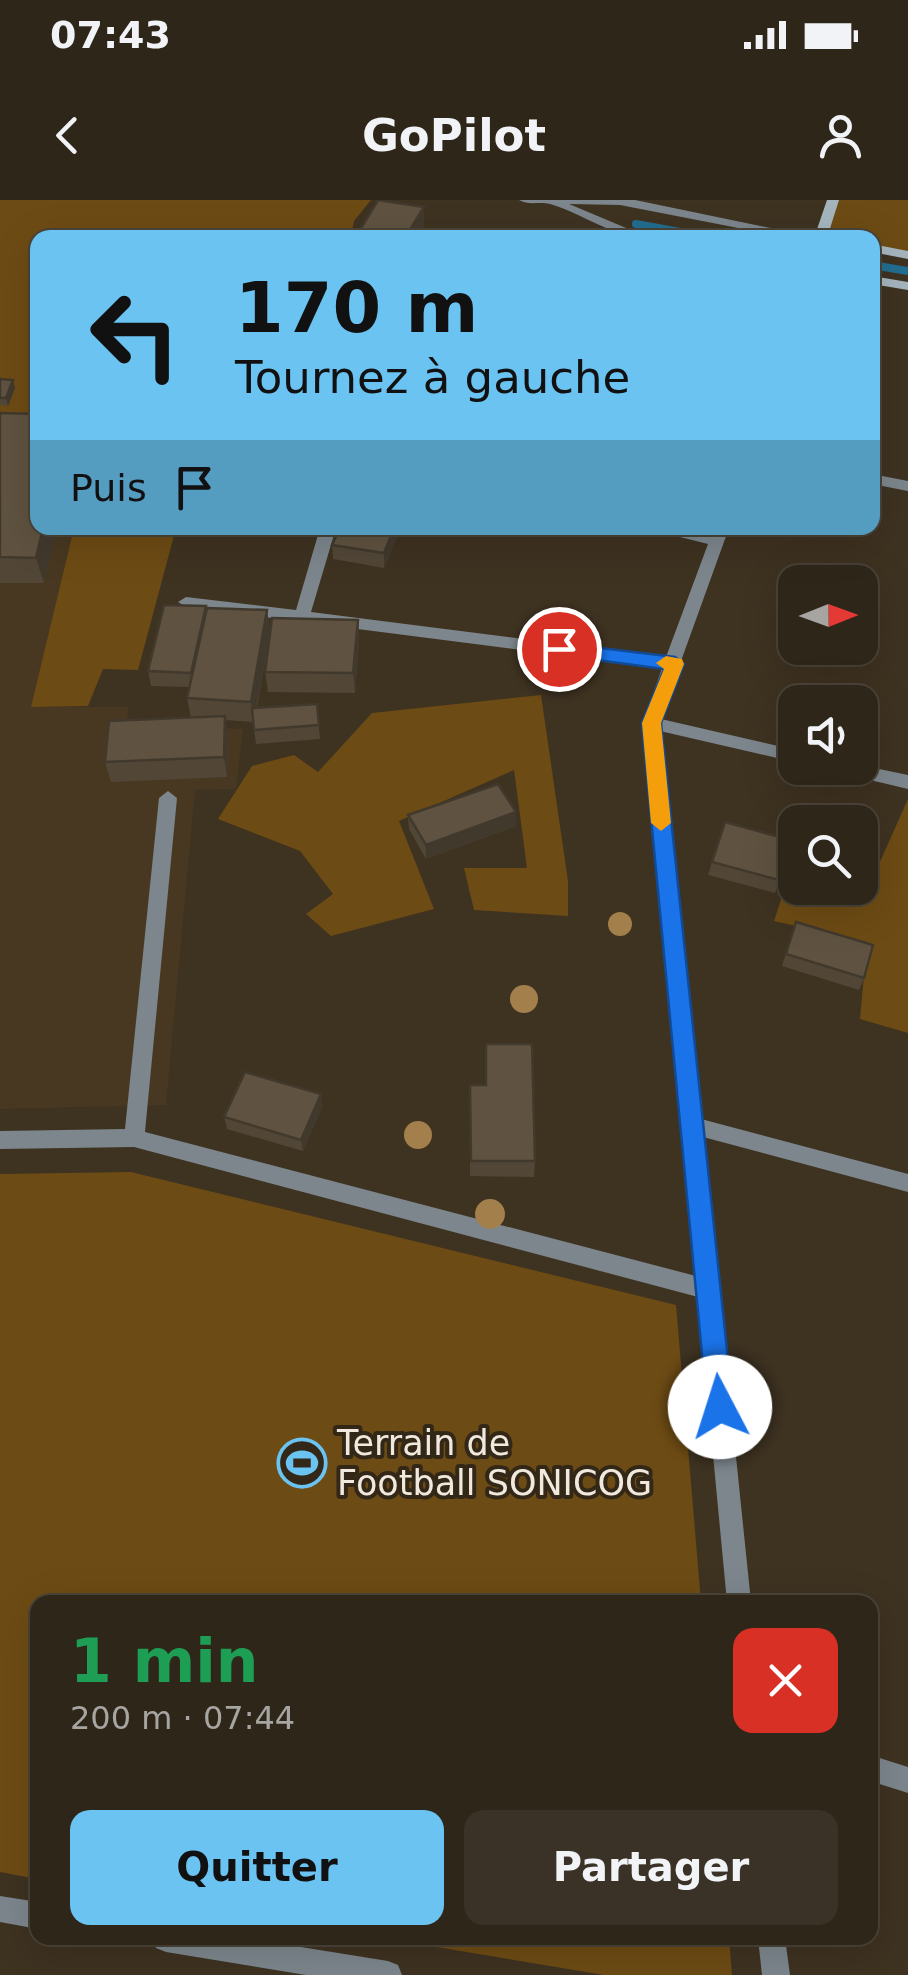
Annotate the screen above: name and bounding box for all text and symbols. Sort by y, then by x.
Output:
text: 07:43 [50,13,171,57]
icon: back [40,108,95,163]
icon: person [813,108,868,163]
text: GoPilot [362,109,546,162]
text: 170 m [235,267,478,349]
icon: left [70,270,200,400]
text: Tournez à gauche [235,351,630,404]
icon: arrive [167,460,222,515]
text: Puis [70,466,147,510]
north arrow [778,565,878,665]
map controls [778,565,878,905]
pin [517,607,602,692]
icon: arrive [532,622,587,677]
button: sound [778,685,878,785]
button: search [778,805,878,905]
position arrow [668,1355,772,1459]
place label: Terrain de Football SONICOG [336,1423,652,1503]
sports icon: Terrain de Football SONICOG [276,1437,328,1489]
text: 1 min [70,1626,258,1696]
button: close [733,1628,838,1733]
text: 200 m · 07:44 [70,1699,295,1737]
button: Quitter [70,1810,444,1925]
button: Partager [464,1810,838,1925]

